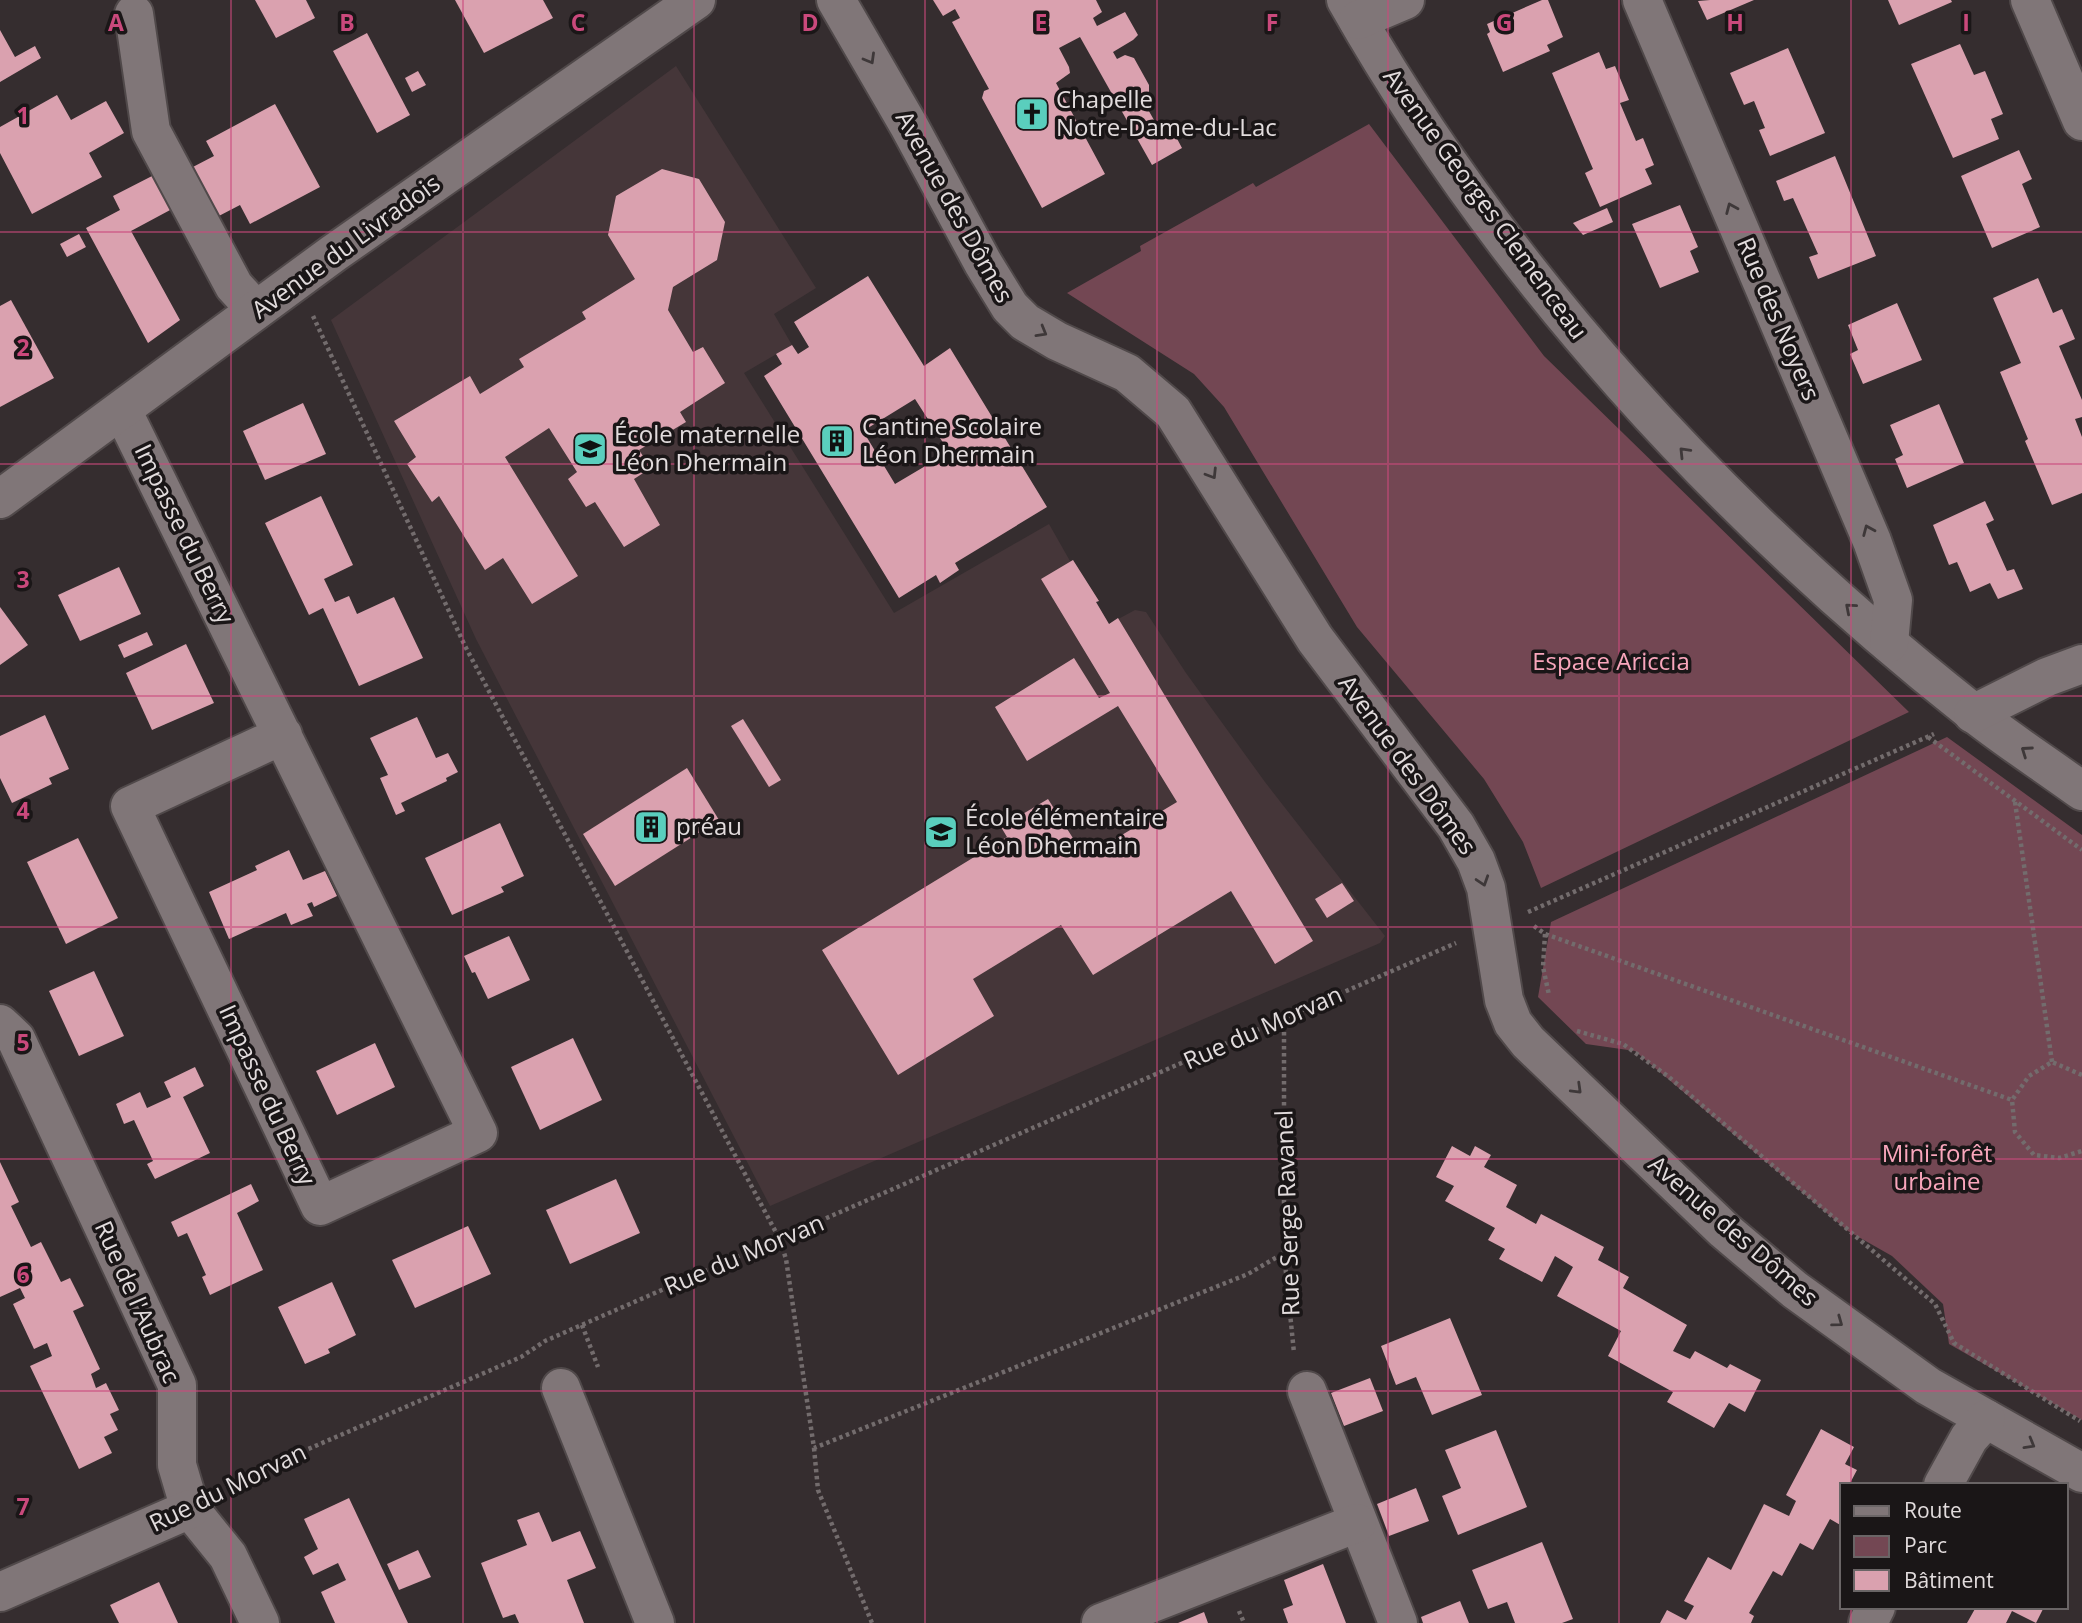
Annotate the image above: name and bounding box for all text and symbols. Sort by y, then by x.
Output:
text: A [108,6,124,38]
text: B [339,6,355,38]
text: C [571,6,585,38]
text: D [801,6,819,38]
text: E [1035,6,1047,38]
text: F [1266,6,1278,38]
text: G [1496,6,1512,38]
text: H [1726,6,1744,38]
text: I [1962,6,1970,38]
one-way arrow [862,51,875,64]
street label: Avenue Georges Clemenceau [1377,61,1596,345]
place label: Chapelle Notre-Dame-du-Lac [1056,82,1277,143]
church icon: Chapelle Notre-Dame-du-Lac [1013,95,1051,133]
text: 1 [16,99,30,131]
street label: Avenue des Dômes [889,104,1022,308]
street label: Avenue du Livradois [244,166,446,325]
one-way arrow [1725,203,1739,215]
street label: Rue des Noyers [1730,232,1829,405]
one-way arrow [1035,324,1047,337]
text: 2 [16,331,30,363]
place label: Cantine Scolaire Léon Dhermain [862,409,1042,470]
place label: École maternelle Léon Dhermain [614,417,800,478]
building icon: Cantine Scolaire Léon Dhermain [818,422,856,460]
school or university icon: École maternelle Léon Dhermain [571,430,609,468]
street label: Impasse du Berry [128,438,244,629]
one-way arrow [1680,447,1693,460]
one-way arrow [1203,466,1216,479]
one-way arrow [1862,525,1876,537]
text: 3 [16,563,30,595]
one-way arrow [1845,604,1858,616]
park label: Espace Ariccia [1532,644,1690,677]
street label: Avenue des Dômes [1332,668,1485,861]
one-way arrow [2021,747,2034,759]
text: 4 [16,794,30,826]
place label: École élémentaire Léon Dhermain [965,800,1165,861]
building icon: préau [632,808,670,846]
place label: préau [676,809,742,842]
school or university icon: École élémentaire Léon Dhermain [922,813,960,851]
one-way arrow [1475,874,1489,887]
street label: Rue du Morvan [1178,977,1347,1076]
street label: Impasse du Berry [212,999,325,1191]
text: 5 [16,1026,30,1058]
one-way arrow [1569,1081,1582,1094]
street label: Rue Serge Ravanel [1266,1109,1307,1317]
park label: Mini-forêt urbaine [1882,1136,1992,1197]
street label: Avenue des Dômes [1642,1147,1826,1313]
street label: Rue du Morvan [658,1205,828,1302]
street label: Rue de l'Aubrac [88,1215,189,1388]
text: 6 [16,1258,30,1290]
one-way arrow [1831,1313,1843,1326]
street label: Rue du Morvan [143,1434,311,1539]
one-way arrow [2023,1436,2035,1449]
legend [1840,1483,2068,1609]
text: 7 [16,1490,30,1522]
text: Route [1904,1496,1962,1524]
text: Parc [1904,1531,1947,1559]
text: Bâtiment [1904,1566,1994,1594]

